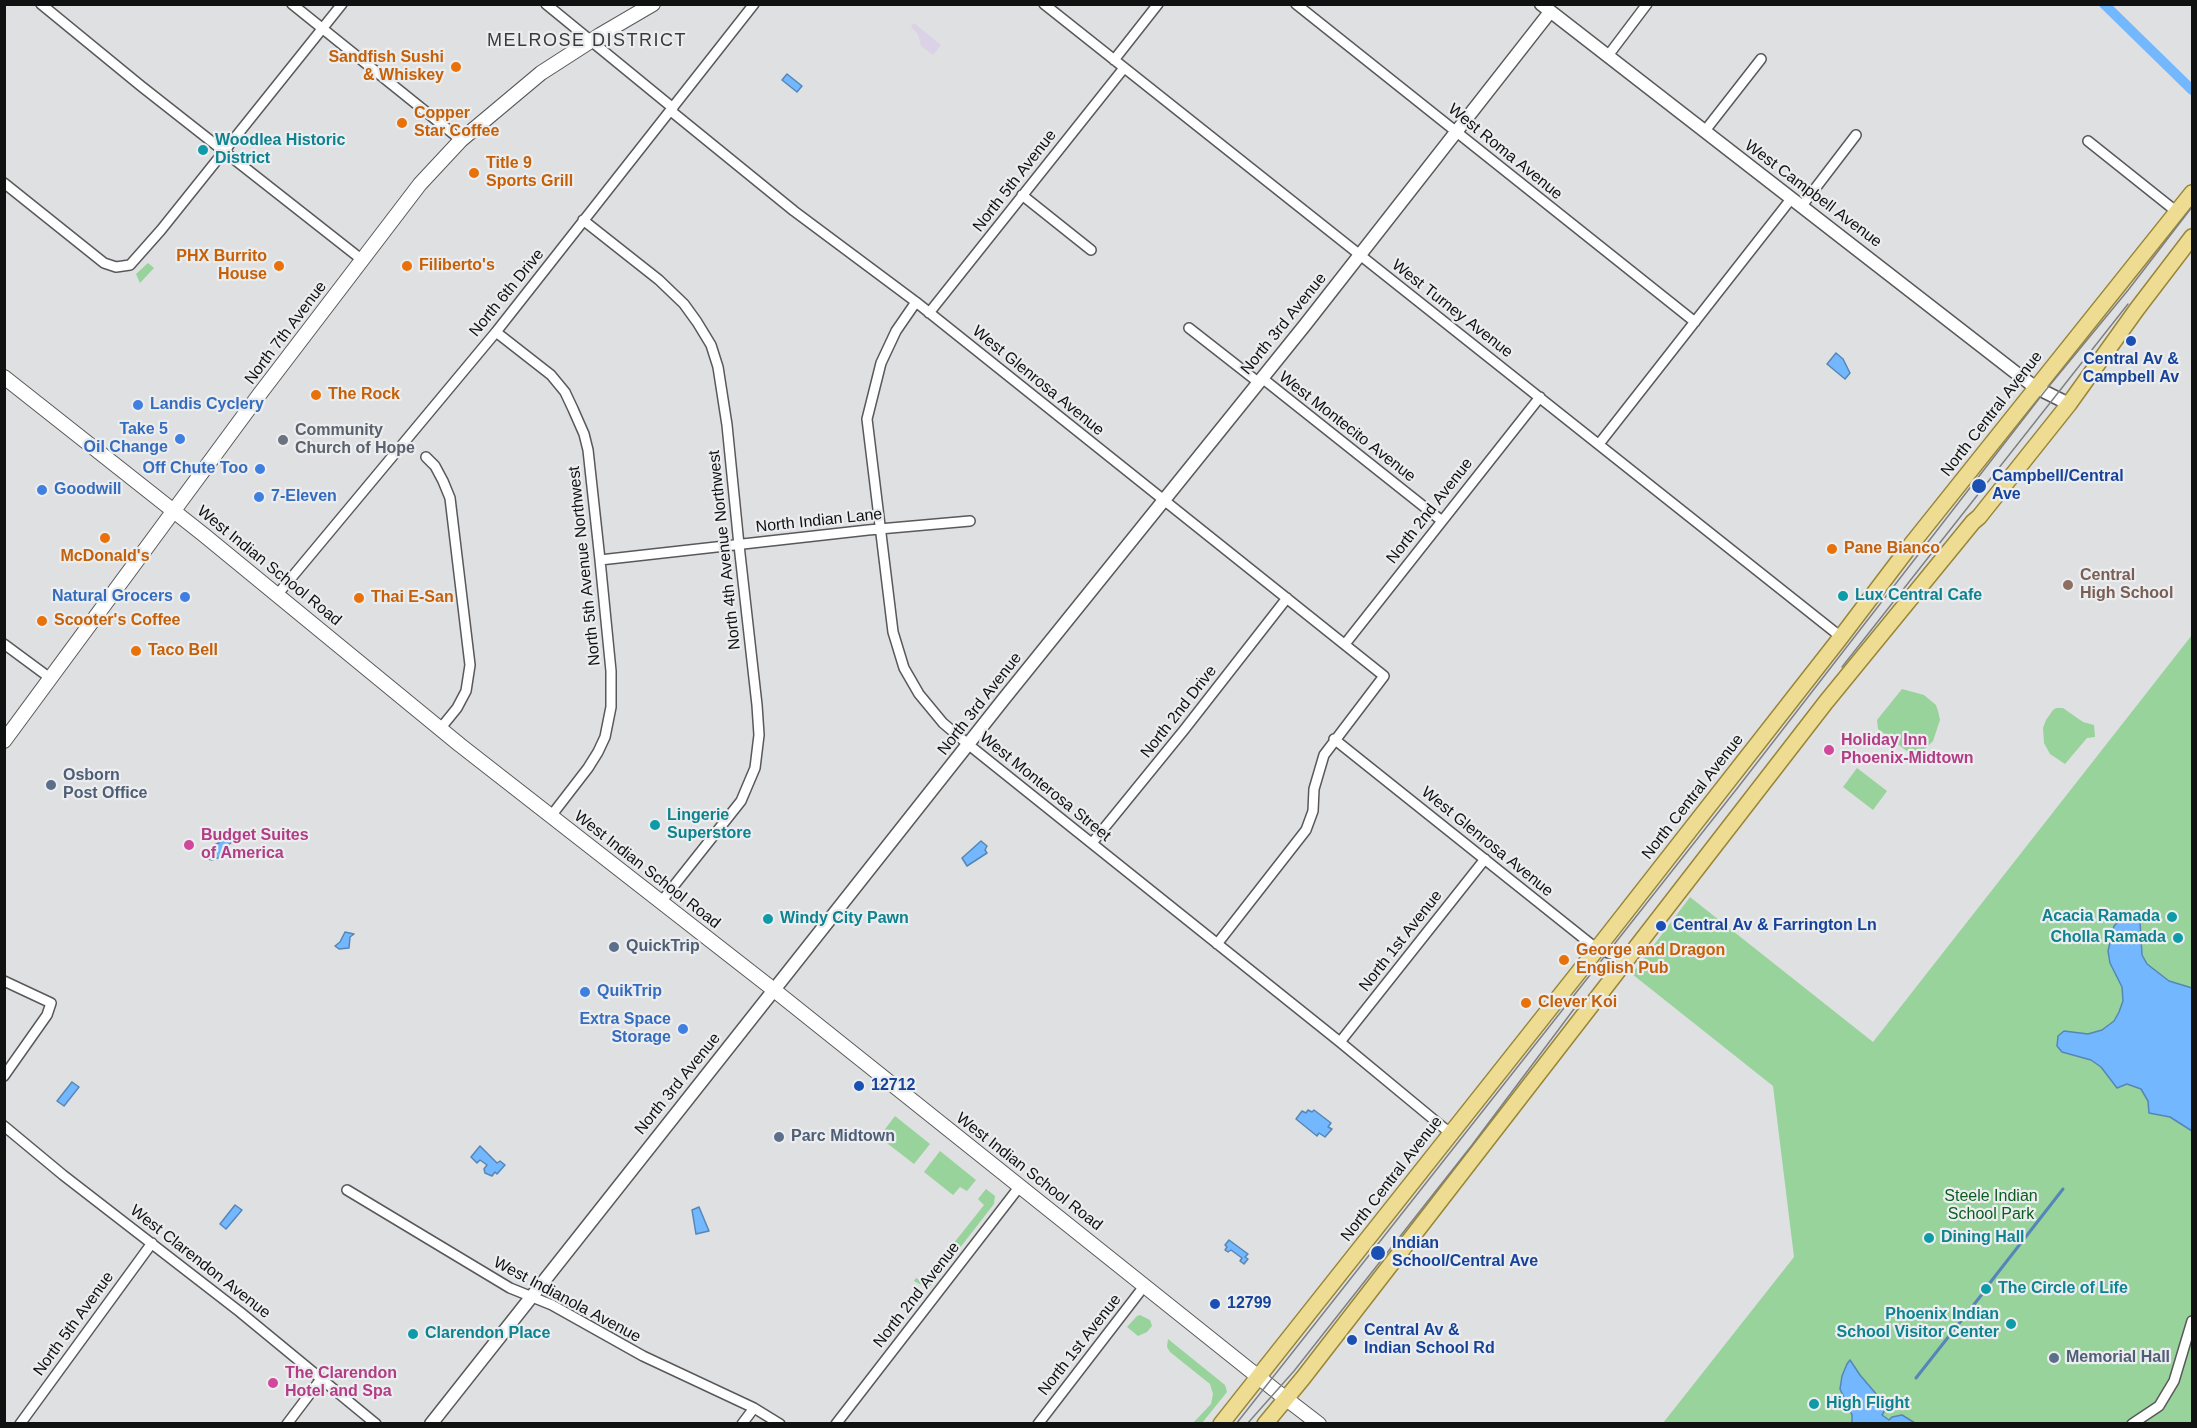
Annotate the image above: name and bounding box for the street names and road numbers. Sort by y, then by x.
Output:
street label: West Roma Avenue [1444,100,1566,204]
street label: North 5th Avenue [969,126,1061,236]
street label: West Campbell Avenue [1741,136,1885,252]
street label: North 6th Drive [466,245,548,341]
street label: West Turney Avenue [1388,256,1516,362]
street label: North 3rd Avenue [1237,269,1331,379]
street label: North 7th Avenue [241,278,331,388]
street label: West Glenrosa Avenue [968,322,1108,440]
street label: North Central Avenue [1937,348,2047,480]
street label: West Montecito Avenue [1275,368,1419,486]
street label: North 4th Avenue Northwest [705,449,745,651]
street label: North 2nd Avenue [1383,454,1477,568]
street label: North 5th Avenue Northwest [565,465,605,667]
street label: West Indian School Road [193,502,345,630]
street label: North Indian Lane [755,505,883,537]
street label: North 3rd Avenue [934,649,1026,759]
street label: North 2nd Drive [1137,662,1221,762]
street label: West Monterosa Street [975,728,1115,846]
street label: North Central Avenue [1638,731,1748,863]
street label: West Glenrosa Avenue [1417,783,1557,901]
street label: West Indian School Road [570,807,724,933]
street label: North 1st Avenue [1355,886,1447,996]
street label: North 3rd Avenue [631,1029,725,1139]
street label: West Indian School Road [952,1109,1106,1235]
street label: North Central Avenue [1337,1113,1447,1245]
street label: West Clarendon Avenue [126,1201,274,1323]
street label: North 2nd Avenue [870,1238,964,1352]
street label: West Indianola Avenue [490,1253,644,1347]
street label: North 5th Avenue [30,1268,118,1380]
street label: North 1st Avenue [1034,1290,1126,1400]

